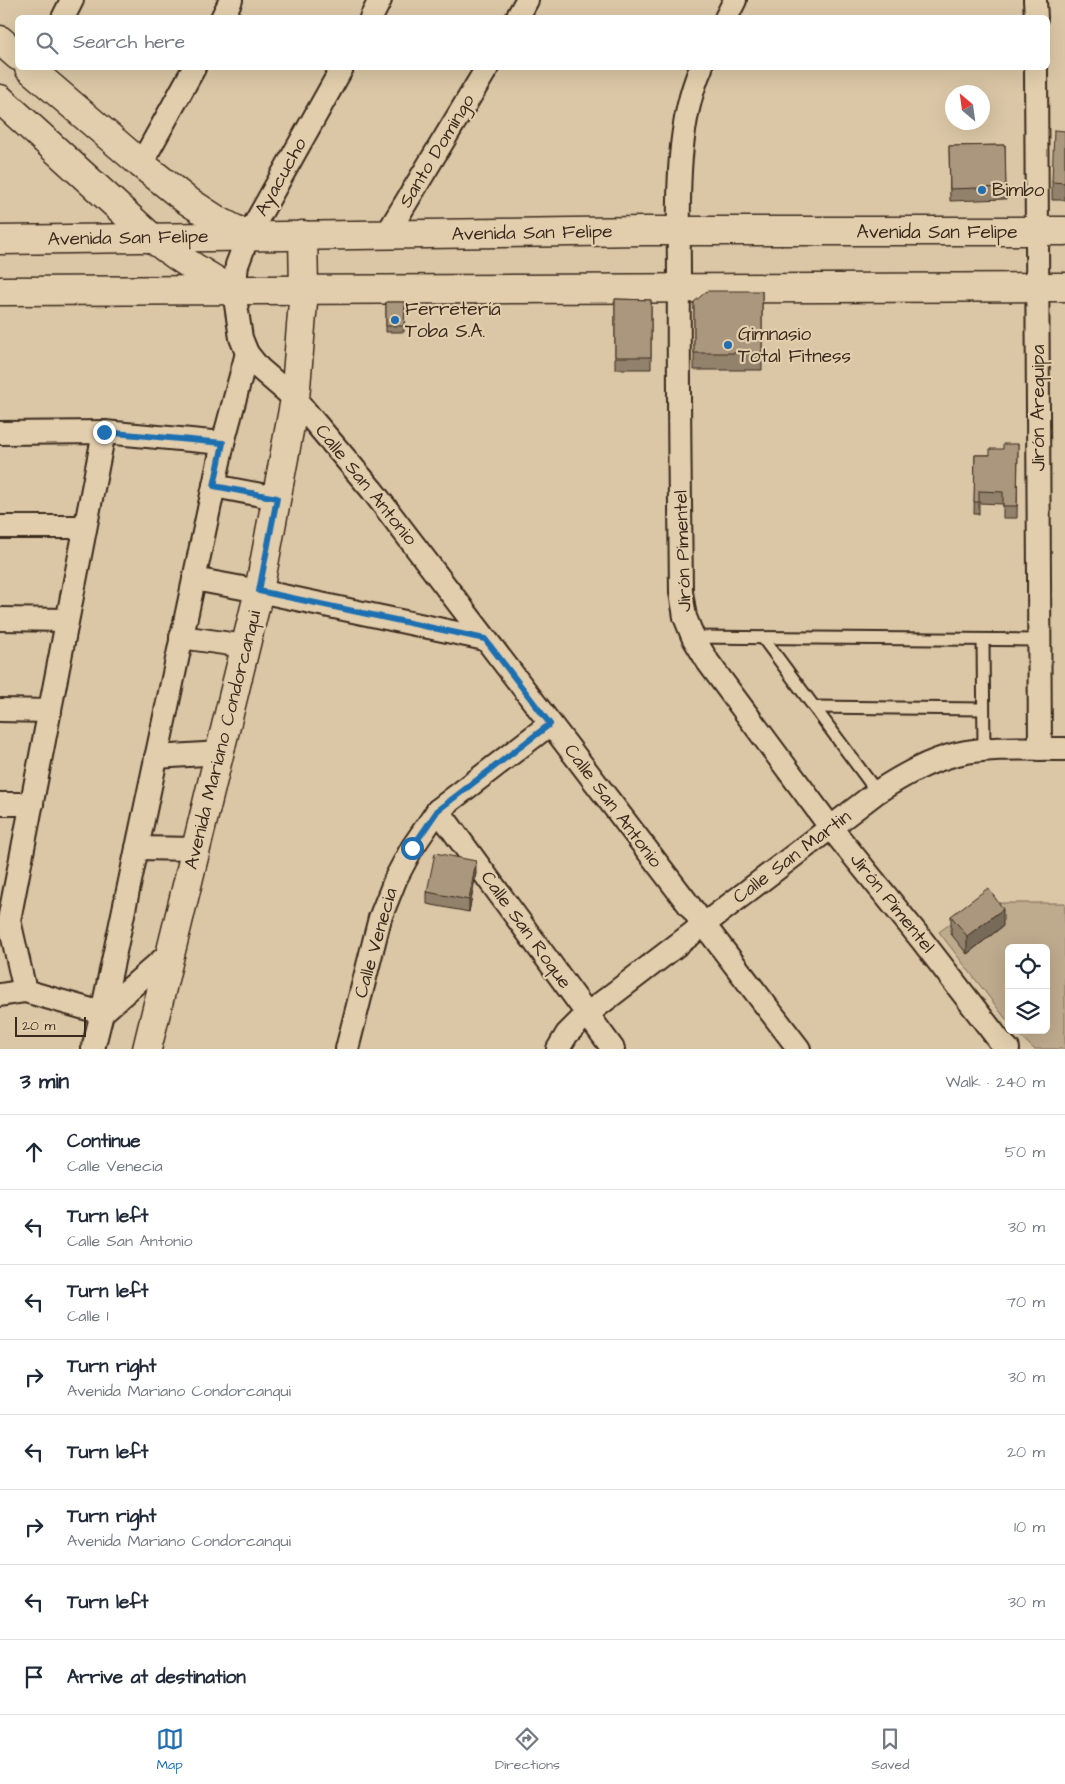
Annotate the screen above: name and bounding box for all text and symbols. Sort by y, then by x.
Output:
search box [15,15,1050,70]
icon: search [33,29,61,57]
text: Search here [73,29,185,56]
north arrow [945,85,990,130]
street label: Santo Domingo [392,89,483,213]
street label: Ayacucho [248,133,315,222]
place label: Bimbo [992,177,1045,204]
marker: Bimbo [976,184,988,196]
street label: Avenida San Felipe [451,218,613,248]
street label: Avenida San Felipe [857,219,1017,246]
street label: Avenida San Felipe [47,223,209,253]
place label: Ferretería Toba S.A. [405,296,501,345]
marker: Ferretería Toba S.A. [389,314,401,326]
place label: Gimnasio Total Fitness [738,321,851,370]
marker: Gimnasio Total Fitness [722,339,734,351]
street label: Jirón Arequipa [1025,344,1052,471]
street label: Calle San Antonio [309,419,424,552]
route end [93,421,116,444]
street label: Jirón Pimentel [667,490,699,612]
street label: Avenida Mariano Condorcanqui [178,608,268,872]
street label: Calle San Antonio [557,738,669,874]
street label: Calle San Martin [727,804,857,910]
route start [401,837,424,860]
street label: Jirón Pimentel [843,847,941,959]
street label: Calle San Roque [474,865,578,995]
street label: Calle Venecia [347,884,405,1001]
map controls [1005,944,1050,1034]
button: locate [1005,944,1050,989]
button: layers [1005,989,1050,1034]
scale bar [15,1014,86,1037]
text: 20 m [22,1016,55,1036]
text: 3 min [20,1067,69,1096]
text: Walk · 240 m [945,1071,1045,1093]
text: Continue [67,1128,141,1155]
icon: ahead [20,1138,48,1166]
text: 50 m [1005,1141,1045,1163]
text: Calle Venecia [67,1155,163,1177]
text: Turn left [67,1203,148,1230]
icon: left [20,1213,48,1241]
text: 30 m [1008,1216,1045,1238]
text: Calle San Antonio [67,1230,193,1252]
text: Turn left [67,1278,148,1305]
icon: left [20,1288,48,1316]
text: 70 m [1006,1291,1045,1313]
text: Calle 1 [67,1305,109,1327]
text: Turn right [67,1353,156,1380]
icon: right [20,1363,48,1391]
text: 30 m [1008,1366,1045,1388]
text: Avenida Mariano Condorcanqui [67,1380,291,1402]
icon: left [20,1438,48,1466]
text: Turn left [67,1439,148,1466]
text: 20 m [1007,1441,1045,1463]
text: Turn right [67,1503,156,1530]
icon: right [20,1513,48,1541]
text: 10 m [1014,1516,1045,1538]
text: Avenida Mariano Condorcanqui [67,1530,291,1552]
icon: left [20,1588,48,1616]
text: Turn left [67,1589,148,1616]
text: 30 m [1008,1591,1045,1613]
icon: arrive [20,1663,48,1691]
text: Arrive at destination [67,1664,246,1691]
tab: Map [156,1725,184,1775]
tab: Directions [495,1725,560,1775]
tab: Saved [871,1725,909,1775]

